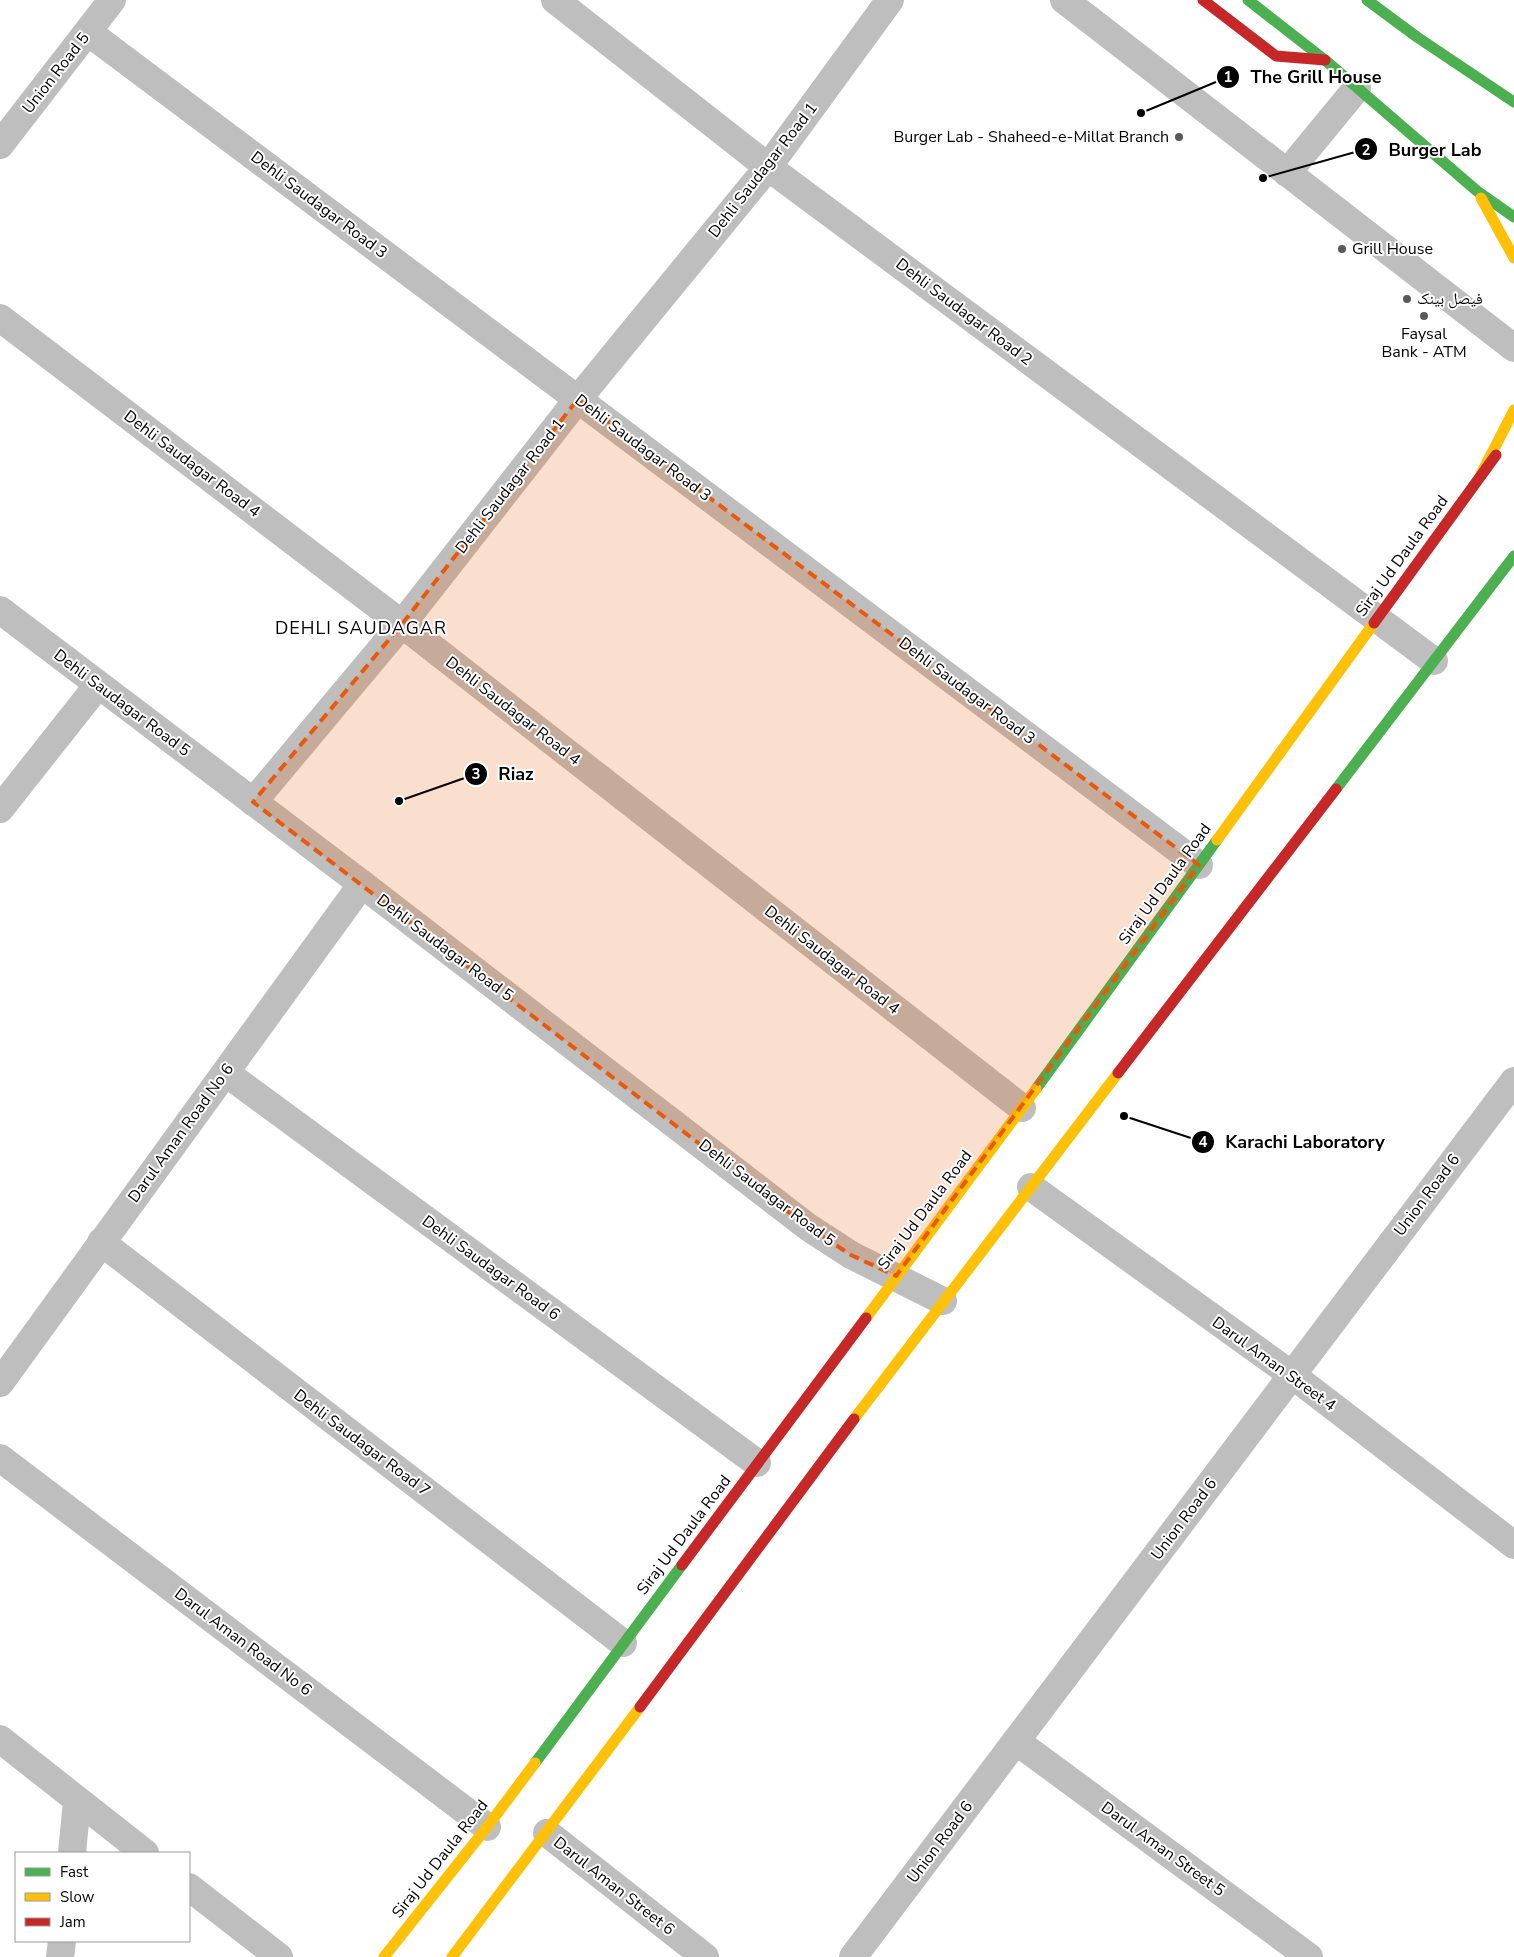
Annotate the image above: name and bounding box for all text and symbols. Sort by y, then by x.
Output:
street label: Union Road 5 [17,28,95,118]
callout: The Grill House [1216,60,1391,93]
text: The Grill House [1251,65,1382,89]
text: 1 [1223,67,1233,87]
street label: Dehli Saudagar Road 1 [703,98,823,242]
place label: Burger Lab - Shaheed-e-Millat Branch [893,126,1169,148]
marker: Burger Lab - Shaheed-e-Millat Branch [1173,131,1185,143]
callout: Burger Lab [1353,133,1491,166]
text: Burger Lab [1388,138,1482,162]
text: 2 [1361,140,1371,160]
street label: Dehli Saudagar Road 3 [246,146,392,264]
place label: Grill House [1352,238,1433,260]
marker: Grill House [1336,243,1348,255]
street label: Dehli Saudagar Road 2 [891,253,1037,371]
place label: فیصل بینک [1417,288,1483,310]
marker: فیصل بینک [1401,293,1413,305]
marker: Faysal Bank - ATM [1418,310,1430,322]
place label: Faysal Bank - ATM [1381,323,1467,363]
street label: Dehli Saudagar Road 3 [570,389,716,507]
street label: Dehli Saudagar Road 4 [119,405,265,523]
street label: Dehli Saudagar Road 1 [450,414,570,558]
street label: Siraj Ud Daula Road [1351,491,1453,621]
district label: DEHLI SAUDAGAR [275,616,447,640]
street label: Dehli Saudagar Road 3 [894,632,1040,750]
street label: Dehli Saudagar Road 5 [49,644,195,762]
street label: Dehli Saudagar Road 4 [441,651,585,771]
callout: Riaz [464,758,544,791]
text: Riaz [498,762,534,786]
text: 3 [471,764,481,784]
street label: Siraj Ud Daula Road [1114,819,1216,949]
street label: Dehli Saudagar Road 5 [372,889,518,1007]
street label: Dehli Saudagar Road 4 [760,900,904,1020]
street label: Darul Aman Road No 6 [123,1059,239,1207]
callout: Karachi Laboratory [1190,1125,1395,1158]
text: Karachi Laboratory [1225,1130,1385,1154]
text: 4 [1198,1132,1208,1152]
street label: Dehli Saudagar Road 5 [694,1134,840,1252]
street label: Siraj Ud Daula Road [873,1146,977,1274]
street label: Union Road 6 [1389,1149,1465,1241]
street label: Dehli Saudagar Road 6 [417,1210,565,1326]
street label: Darul Aman Street 4 [1208,1312,1341,1417]
street label: Dehli Saudagar Road 7 [289,1384,435,1502]
street label: Siraj Ud Daula Road [632,1471,736,1599]
street label: Union Road 6 [1146,1473,1222,1565]
street label: Darul Aman Road No 6 [170,1583,316,1701]
street label: Siraj Ud Daula Road [387,1795,493,1923]
street label: Union Road 6 [902,1796,978,1888]
street label: Darul Aman Street 5 [1097,1797,1229,1901]
street label: Darul Aman Street 6 [549,1832,679,1940]
legend [15,1852,190,1942]
text: Fast [60,1862,89,1882]
text: Slow [60,1887,95,1907]
text: Jam [59,1912,86,1932]

